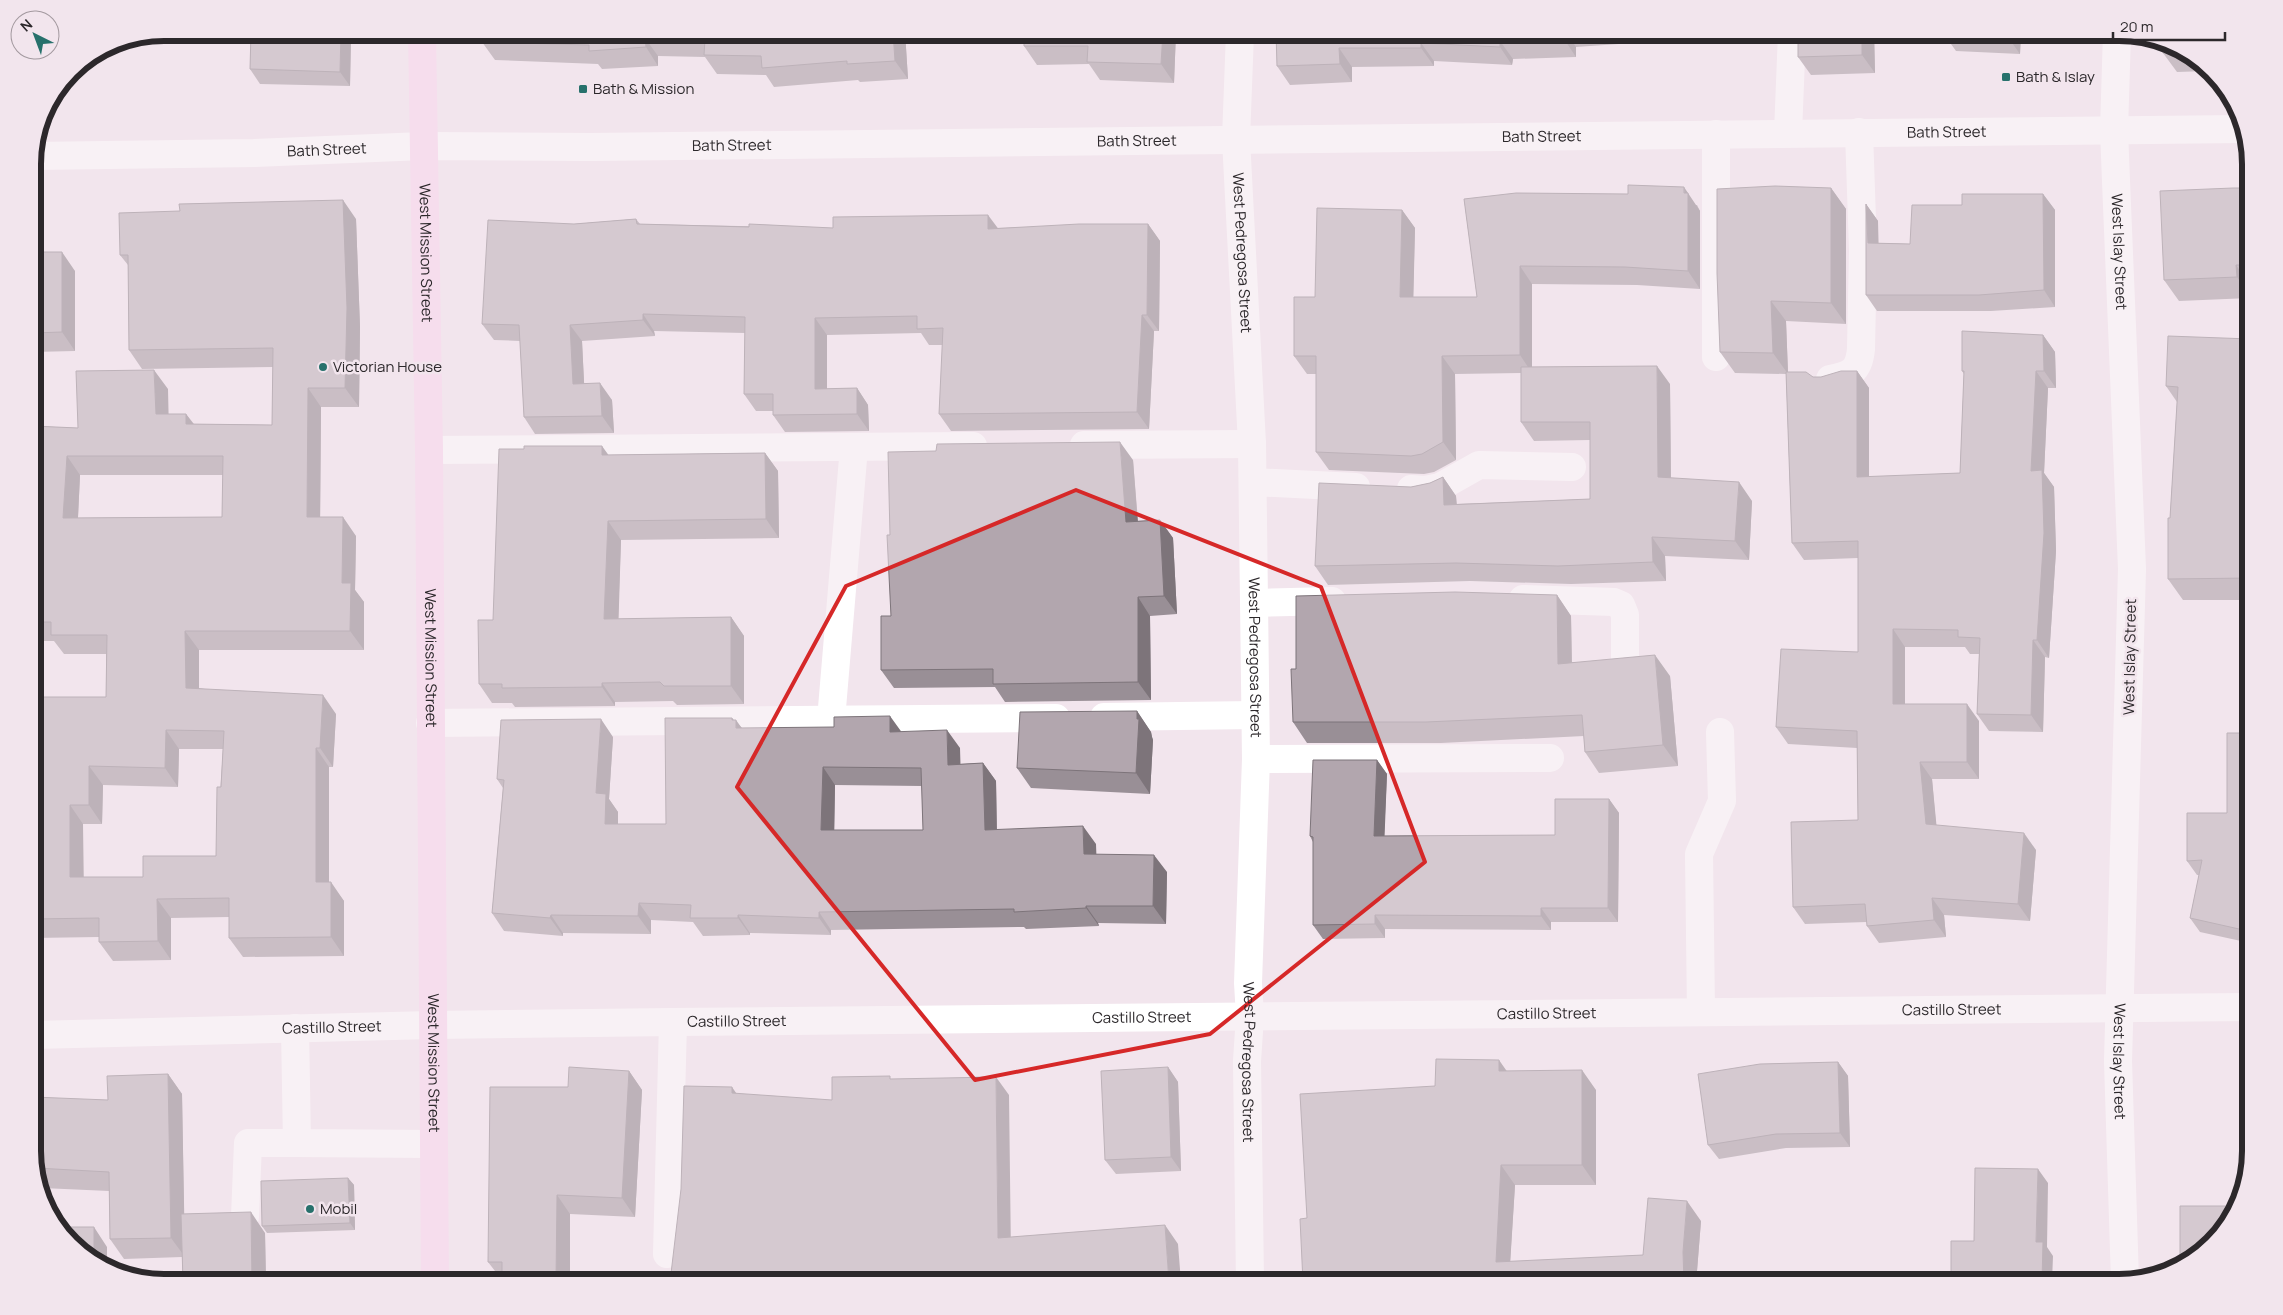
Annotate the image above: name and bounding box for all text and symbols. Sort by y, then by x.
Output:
north arrow [10,10,60,60]
scale bar [2113,10,2226,42]
text: N [16,15,36,35]
text: 20 m [2120,16,2153,37]
place label: Bath & Islay [2016,66,2095,87]
marker: Bath & Islay [2000,71,2012,83]
place label: Bath & Mission [593,78,694,99]
marker: Bath & Mission [577,83,589,95]
street label: Bath Street [1907,121,1987,143]
street label: Bath Street [1502,125,1582,147]
street label: Bath Street [1097,130,1177,151]
street label: Bath Street [692,134,772,156]
street label: Bath Street [287,137,367,162]
street label: West Pedregosa Street [1228,172,1257,333]
street label: West Mission Street [415,183,438,323]
street label: West Islay Street [2107,193,2132,311]
place label: Victorian House [333,356,442,377]
marker: Victorian House [317,361,329,373]
street label: West Pedregosa Street [1244,577,1267,738]
street label: West Mission Street [420,588,442,728]
street label: West Islay Street [2118,599,2141,715]
street label: West Pedregosa Street [1237,981,1261,1143]
street label: West Mission Street [423,993,445,1133]
street label: Castillo Street [1902,998,2002,1020]
street label: Castillo Street [1497,1002,1597,1024]
street label: West Islay Street [2108,1003,2131,1120]
street label: Castillo Street [1092,1006,1192,1028]
street label: Castillo Street [687,1010,787,1032]
street label: Castillo Street [282,1015,382,1039]
place label: Mobil [320,1198,357,1219]
marker: Mobil [304,1203,316,1215]

